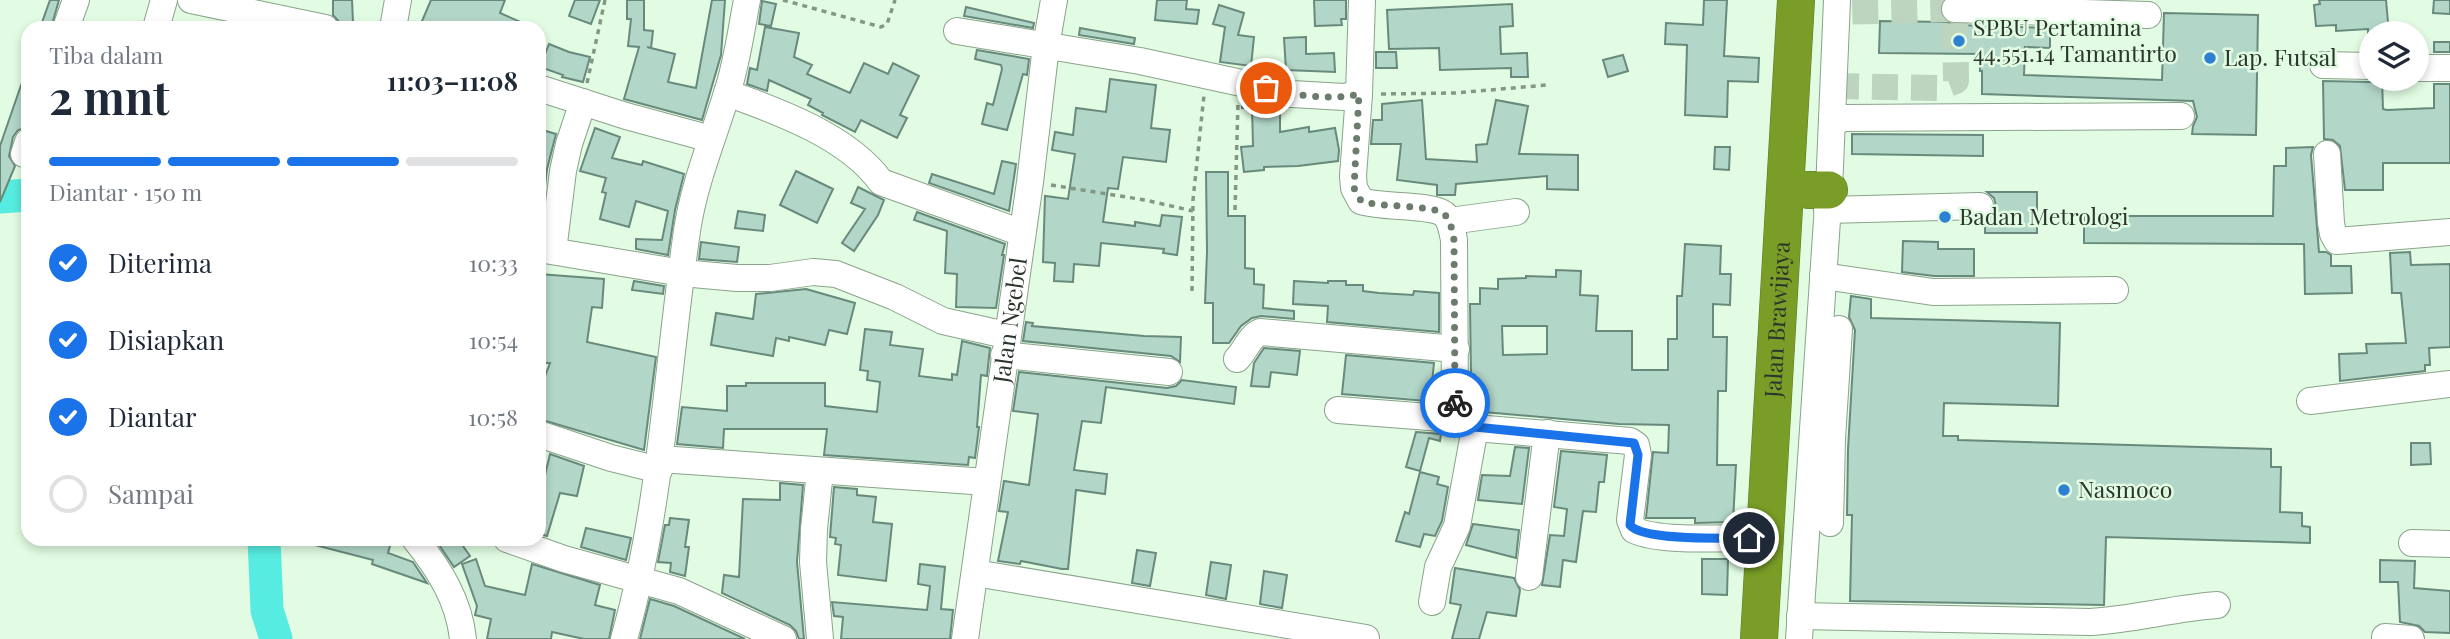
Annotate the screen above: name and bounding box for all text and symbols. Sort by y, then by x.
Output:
place label: SPBU Pertamina 44.551.14 Tamantirto [1973,11,2177,68]
map controls [2359,21,2429,91]
button: layers [2359,21,2429,91]
marker: SPBU Pertamina 44.551.14 Tamantirto [1951,33,1967,49]
text: Tiba dalam [49,39,163,70]
place label: Lap. Futsal [2224,41,2337,72]
marker: Lap. Futsal [2202,50,2218,66]
pin [1236,58,1296,118]
text: 11:03–11:08 [387,63,518,98]
text: 2 mnt [49,65,169,127]
icon: bag [1247,69,1285,107]
text: Diantar · 150 m [49,176,202,207]
place label: Badan Metrologi [1959,200,2129,231]
marker: Badan Metrologi [1937,209,1953,225]
street label: Jalan Brawijaya [1756,240,1796,400]
icon: check [49,244,87,282]
text: Diterima [108,245,212,280]
text: 10:33 [469,247,518,278]
street label: Jalan Ngebel [984,255,1033,386]
icon: check [49,321,87,359]
text: Disiapkan [108,322,224,357]
text: 10:54 [469,324,518,355]
courier [1420,368,1490,438]
icon: bike [1436,384,1474,422]
icon: check [49,398,87,436]
text: Diantar [108,399,197,434]
text: 10:58 [468,401,518,432]
place label: Nasmoco [2078,473,2172,504]
text: Sampai [108,476,194,511]
marker: Nasmoco [2056,482,2072,498]
pin [1719,508,1779,568]
icon: home [1730,519,1768,557]

